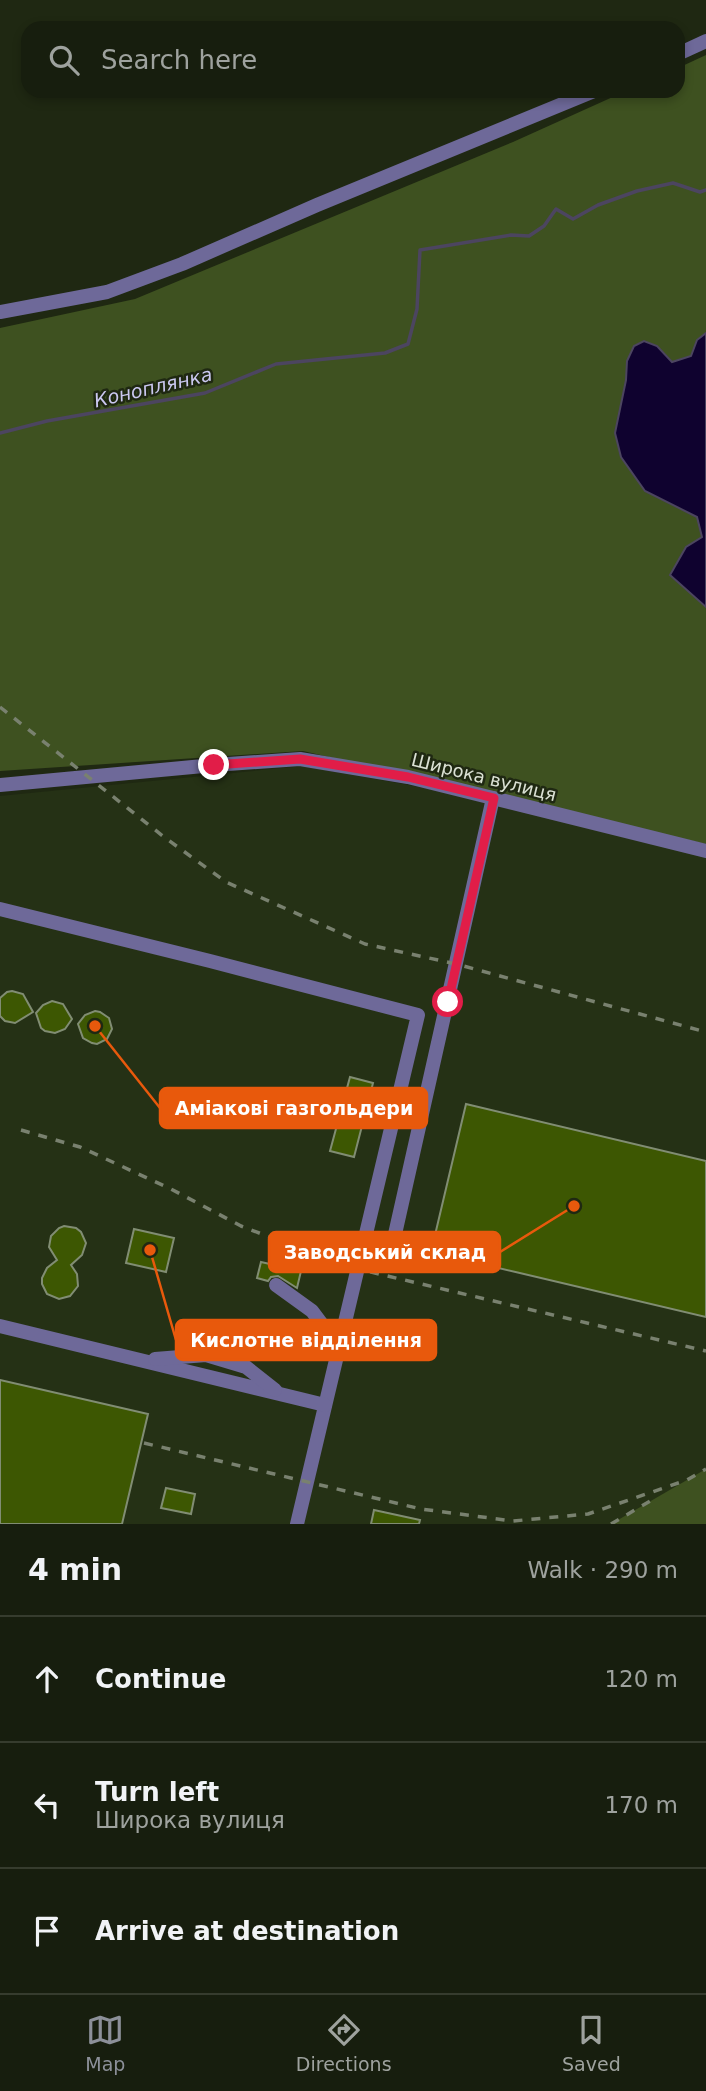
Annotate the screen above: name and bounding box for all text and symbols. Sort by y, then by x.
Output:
search box [21,21,685,98]
icon: search [45,41,83,79]
text: Search here [101,45,257,75]
water label: Коноплянка [92,363,214,411]
route end [198,749,229,780]
street label: Широка вулиця [409,749,559,805]
route start [432,986,463,1017]
callout: Аміакові газгольдери [160,1088,427,1128]
text: Аміакові газгольдери [175,1097,413,1119]
callout: Заводський склад [269,1232,500,1272]
text: Заводський склад [284,1241,486,1263]
callout: Кислотне відділення [176,1320,436,1360]
text: Кислотне відділення [190,1329,422,1351]
text: 4 min [28,1552,122,1587]
text: Walk · 290 m [527,1557,678,1583]
icon: ahead [28,1660,66,1698]
text: Continue [95,1664,226,1694]
text: 120 m [604,1666,678,1692]
text: Turn left [95,1777,219,1807]
icon: left [28,1786,66,1824]
text: 170 m [604,1792,678,1818]
text: Широка вулиця [95,1807,285,1833]
icon: arrive [28,1912,66,1950]
text: Arrive at destination [95,1916,399,1946]
tab: Map [85,2011,125,2075]
tab: Directions [296,2011,392,2075]
tab: Saved [562,2011,621,2075]

